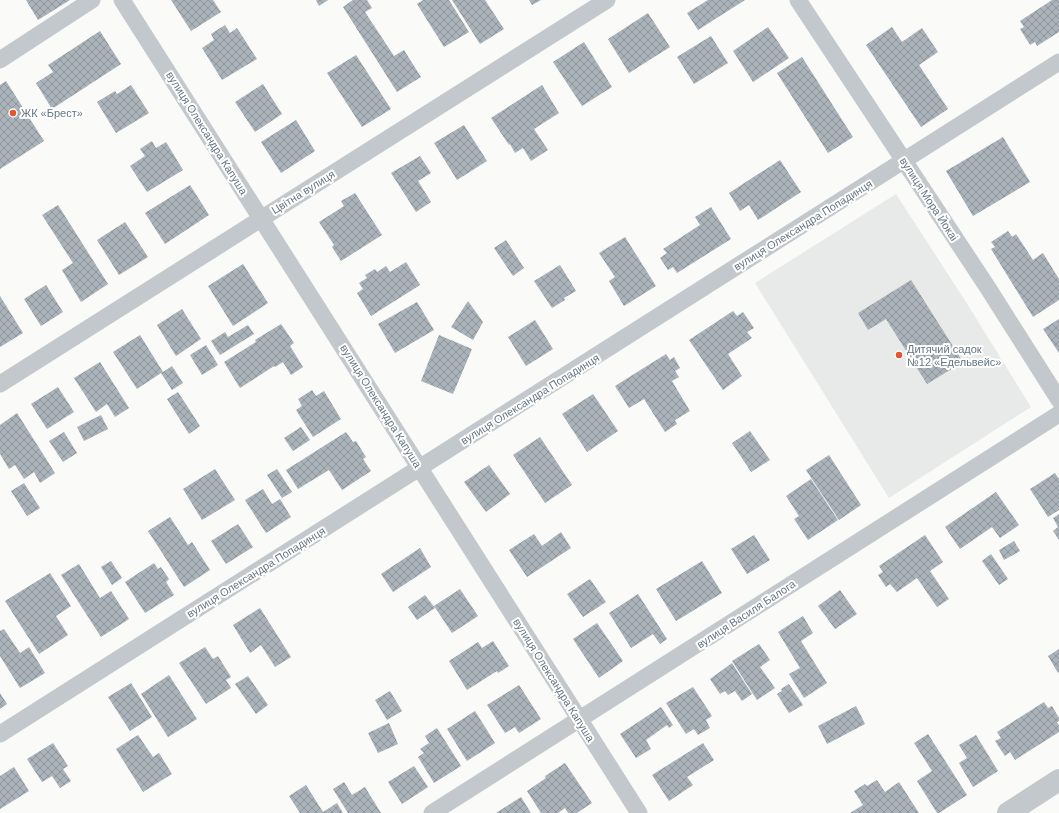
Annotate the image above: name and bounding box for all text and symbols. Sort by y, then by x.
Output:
street label: вулиця Олександра Капуша [164,69,250,198]
place label: ЖК «Брест» [21,107,83,119]
marker: ЖК «Брест» [8,108,18,118]
street label: вулиця Мора Йокаі [898,155,960,243]
street label: Цвітна вулиця [269,168,337,216]
street label: вулиця Олександра Попадинця [732,177,874,273]
street label: вулиця Олександра Капуша [338,342,424,471]
place label: Дитячий садок №12 «Едельвейс» [907,343,1001,368]
marker: Дитячий садок №12 «Едельвейс» [894,350,904,360]
street label: вулиця Олександра Попадинця [459,351,601,447]
street label: вулиця Олександра Попадинця [185,524,327,620]
street label: вулиця Василя Балога [694,577,798,650]
street label: вулиця Олександра Капуша [511,616,597,745]

